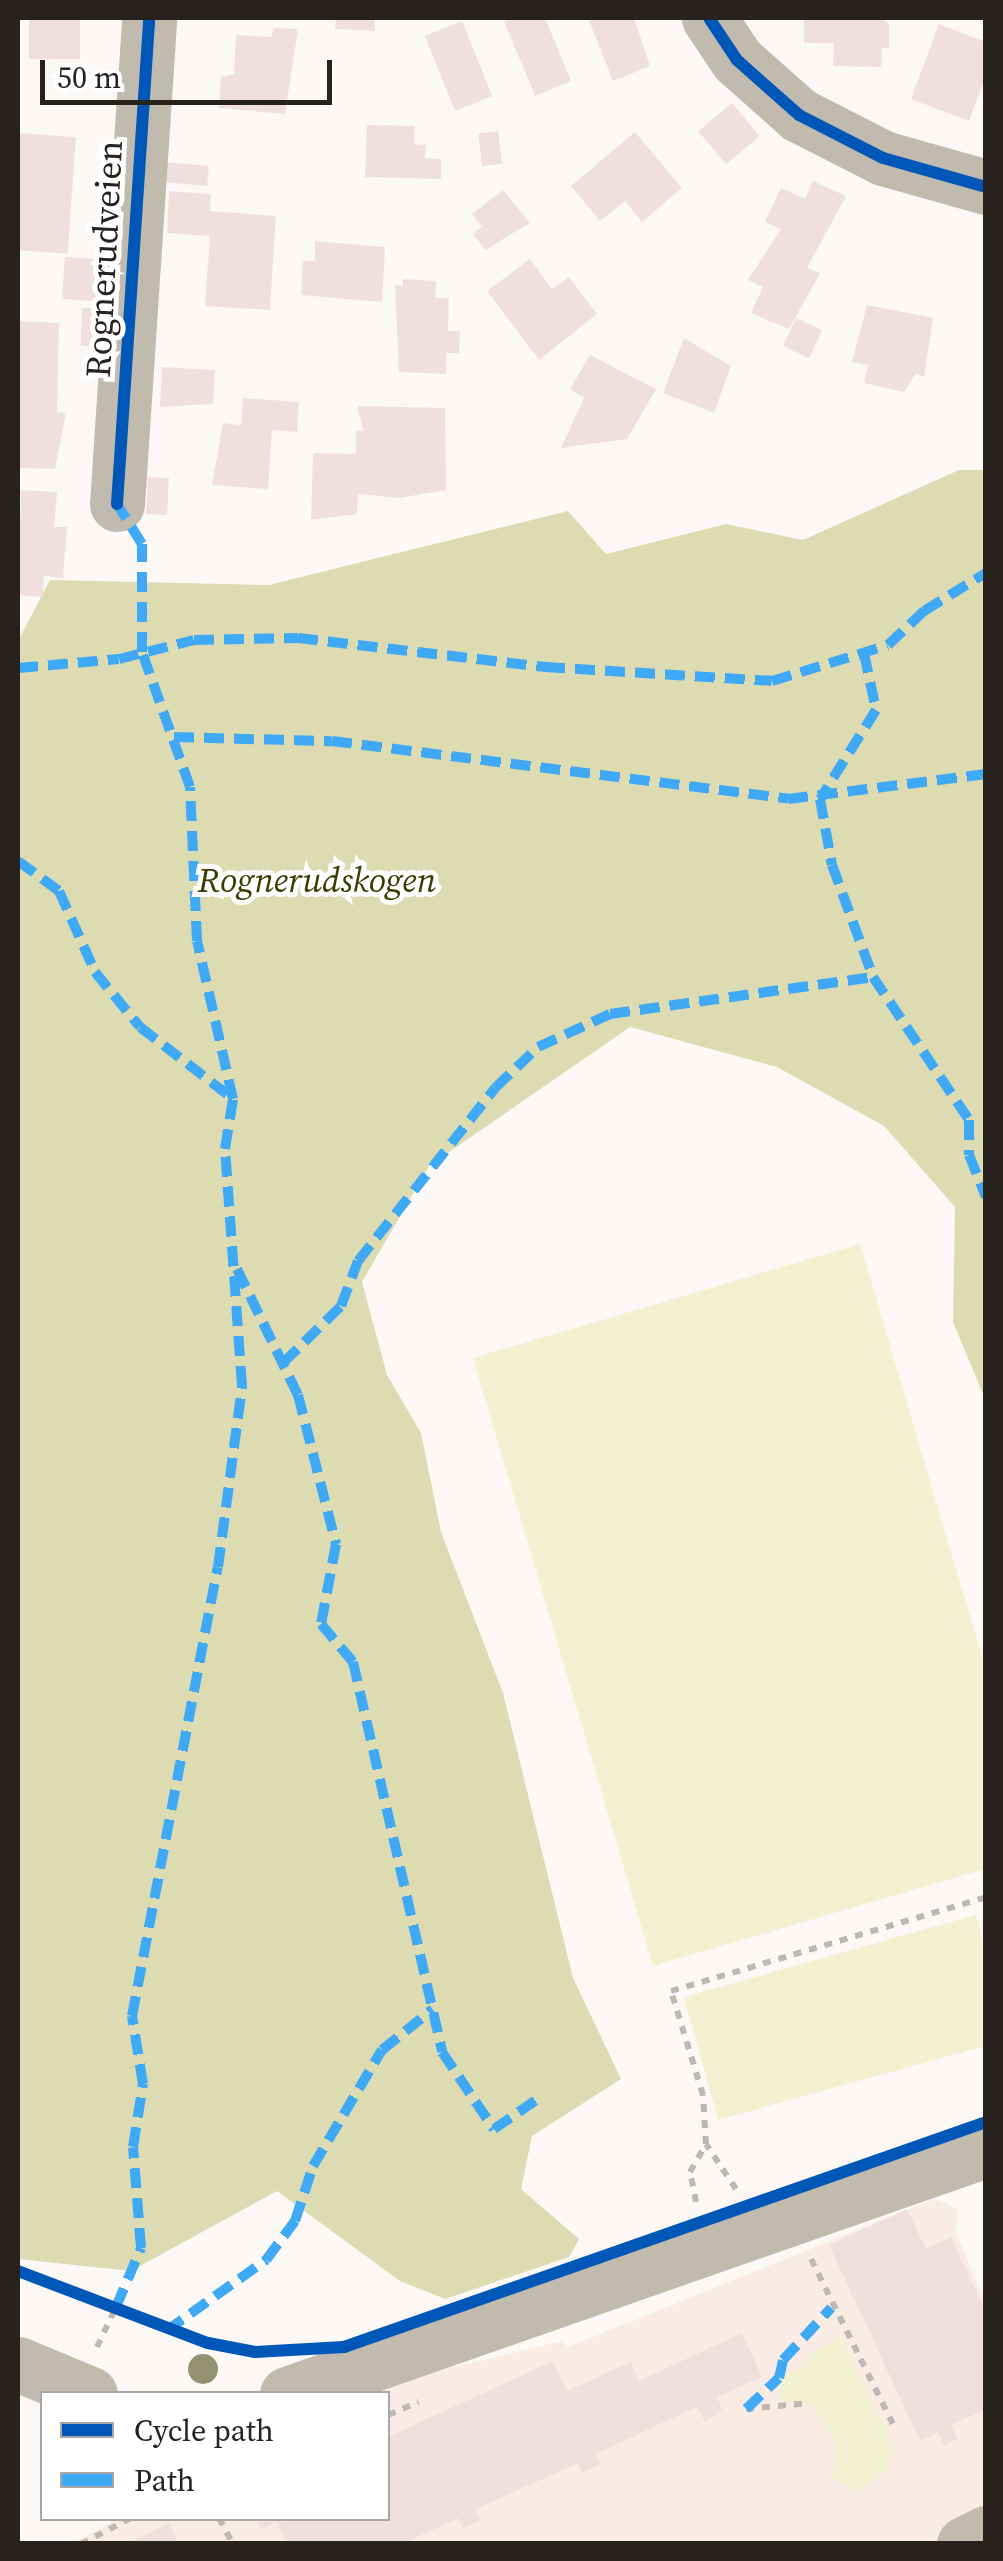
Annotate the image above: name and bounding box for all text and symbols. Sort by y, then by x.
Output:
scale bar [45,40,338,102]
text: 50 m [57,57,121,98]
street label: Rognerudveien [77,139,131,379]
park label: Rognerudskogen [198,859,436,901]
legend [40,2391,390,2521]
text: Cycle path [134,2410,274,2451]
text: Path [134,2460,195,2501]

